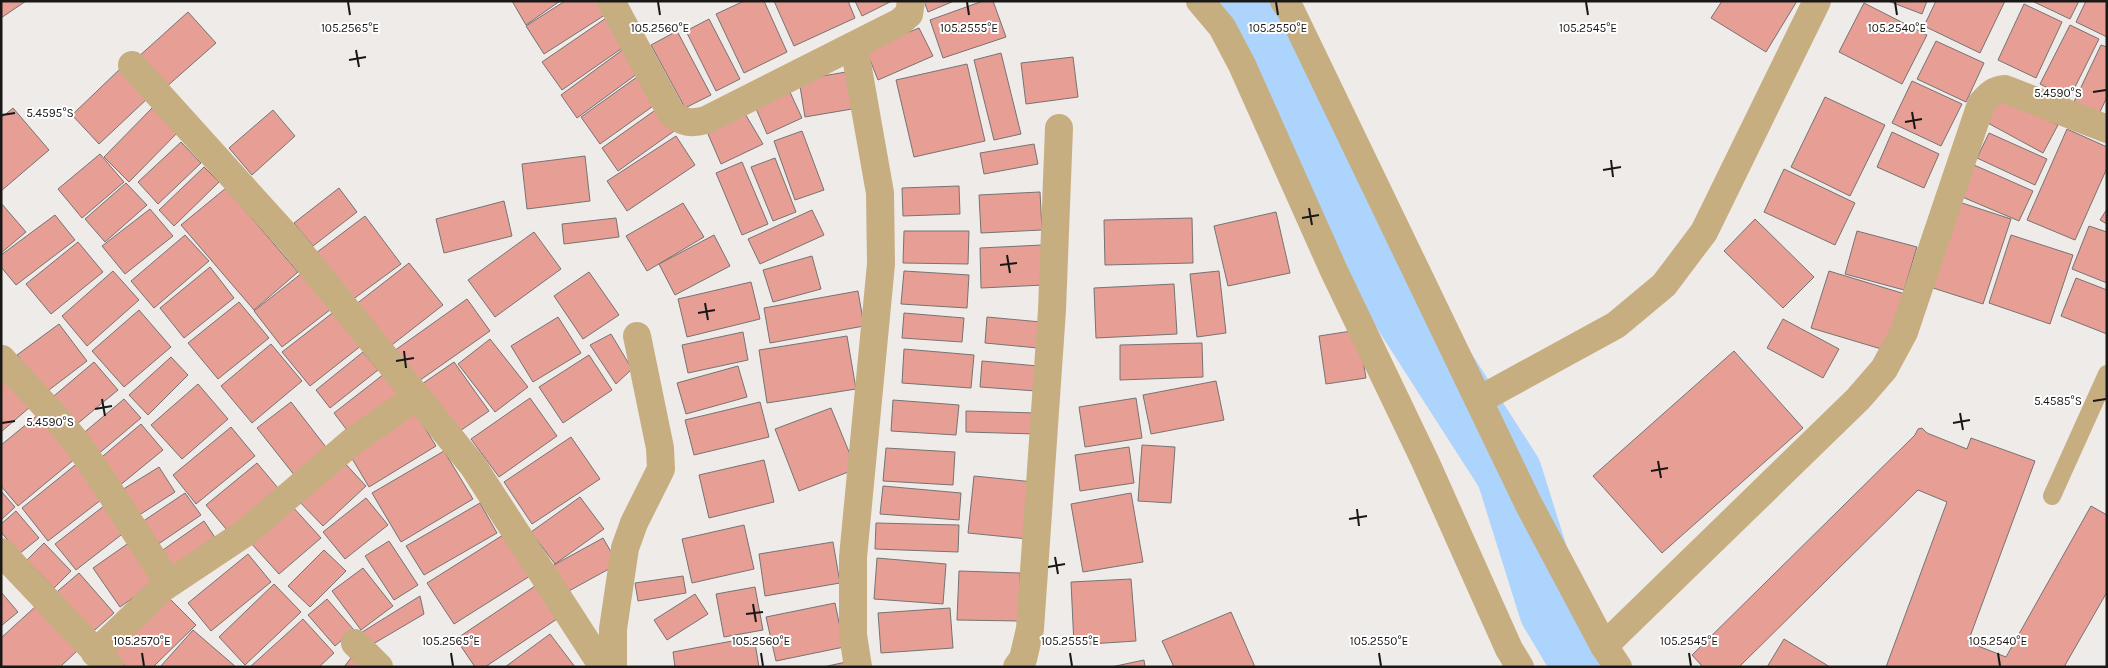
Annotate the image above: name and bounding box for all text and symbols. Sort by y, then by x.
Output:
text: 105.2565°E [321,21,379,35]
text: 105.2560°E [631,21,689,35]
text: 105.2555°E [940,21,998,35]
text: 105.2550°E [1249,21,1307,35]
text: 105.2545°E [1559,21,1617,35]
text: 105.2540°E [1868,21,1926,35]
text: 5.4590°S [2034,86,2082,100]
text: 5.4595°S [26,106,74,120]
text: 5.4585°S [2034,394,2082,408]
text: 5.4590°S [26,415,74,429]
text: 105.2570°E [113,634,171,648]
text: 105.2565°E [422,634,480,648]
text: 105.2560°E [732,634,790,648]
text: 105.2555°E [1041,634,1099,648]
text: 105.2550°E [1350,634,1408,648]
text: 105.2545°E [1660,634,1718,648]
text: 105.2540°E [1969,634,2027,648]

